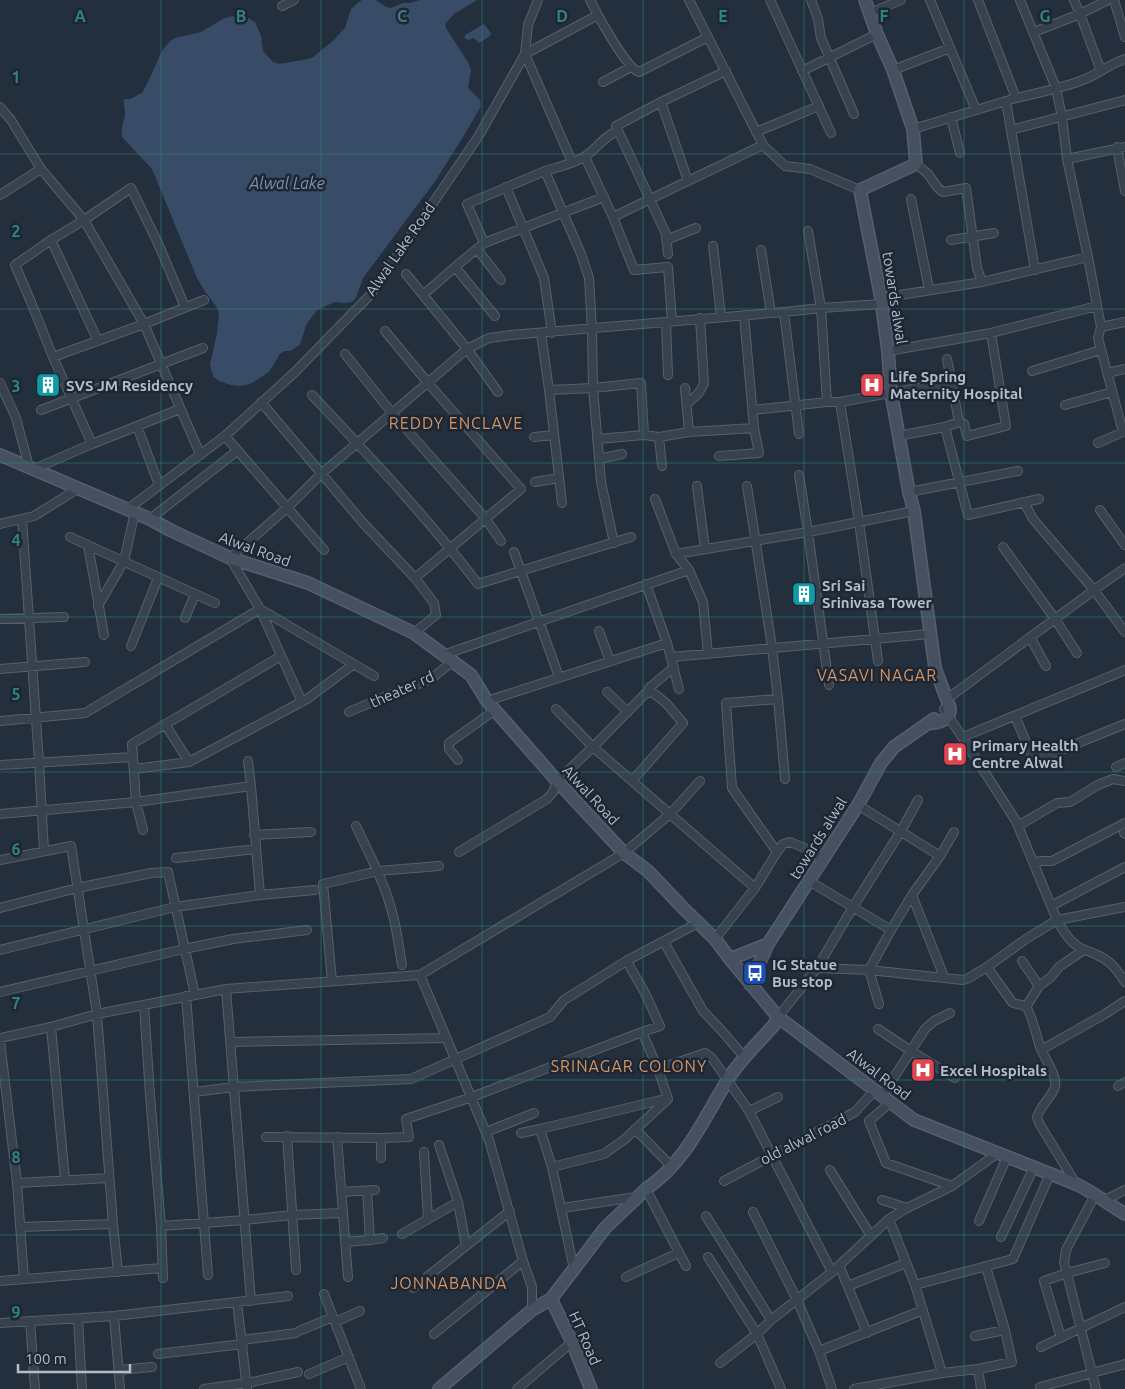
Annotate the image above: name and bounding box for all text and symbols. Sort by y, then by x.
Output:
text: A [74,7,86,25]
text: B [236,7,246,25]
text: C [397,7,407,25]
text: D [556,7,568,25]
text: E [718,7,728,25]
text: F [880,7,889,25]
text: G [1039,7,1051,25]
text: 1 [11,68,21,86]
water label: Alwal Lake [248,174,325,192]
street label: Alwal Lake Road [362,199,438,299]
text: 2 [11,222,21,240]
street label: towards alwal [879,251,911,345]
place label: Life Spring Maternity Hospital [890,368,1023,402]
building icon: SVS JM Residency [35,372,61,398]
hospital icon: Life Spring Maternity Hospital [859,372,885,398]
text: 3 [11,377,21,395]
place label: SVS JM Residency [66,377,193,394]
district label: REDDY ENCLAVE [389,414,523,432]
street label: Alwal Road [217,528,293,570]
text: 4 [11,531,21,549]
place label: Sri Sai Srinivasa Tower [822,577,933,611]
building icon: Sri Sai Srinivasa Tower [791,581,817,607]
district label: VASAVI NAGAR [817,666,937,684]
street label: theater rd [367,667,437,711]
text: 5 [11,685,21,703]
place label: Primary Health Centre Alwal [972,737,1078,771]
hospital icon: Primary Health Centre Alwal [942,741,968,767]
street label: Alwal Road [559,762,623,828]
street label: towards alwal [786,794,850,882]
text: 6 [11,840,21,858]
place label: IG Statue Bus stop [772,956,837,990]
bus stop icon: IG Statue Bus stop [742,960,768,986]
text: 7 [11,994,21,1012]
street label: Alwal Road [844,1045,914,1103]
district label: SRINAGAR COLONY [551,1057,707,1075]
hospital icon: Excel Hospitals [910,1057,936,1083]
place label: Excel Hospitals [940,1062,1047,1079]
street label: old alwal road [757,1110,849,1168]
text: 8 [11,1148,21,1166]
district label: JONNABANDA [390,1274,508,1292]
text: 9 [11,1303,21,1321]
street label: HT Road [566,1309,604,1367]
scale bar [18,1342,130,1374]
text: 100 m [25,1350,67,1367]

